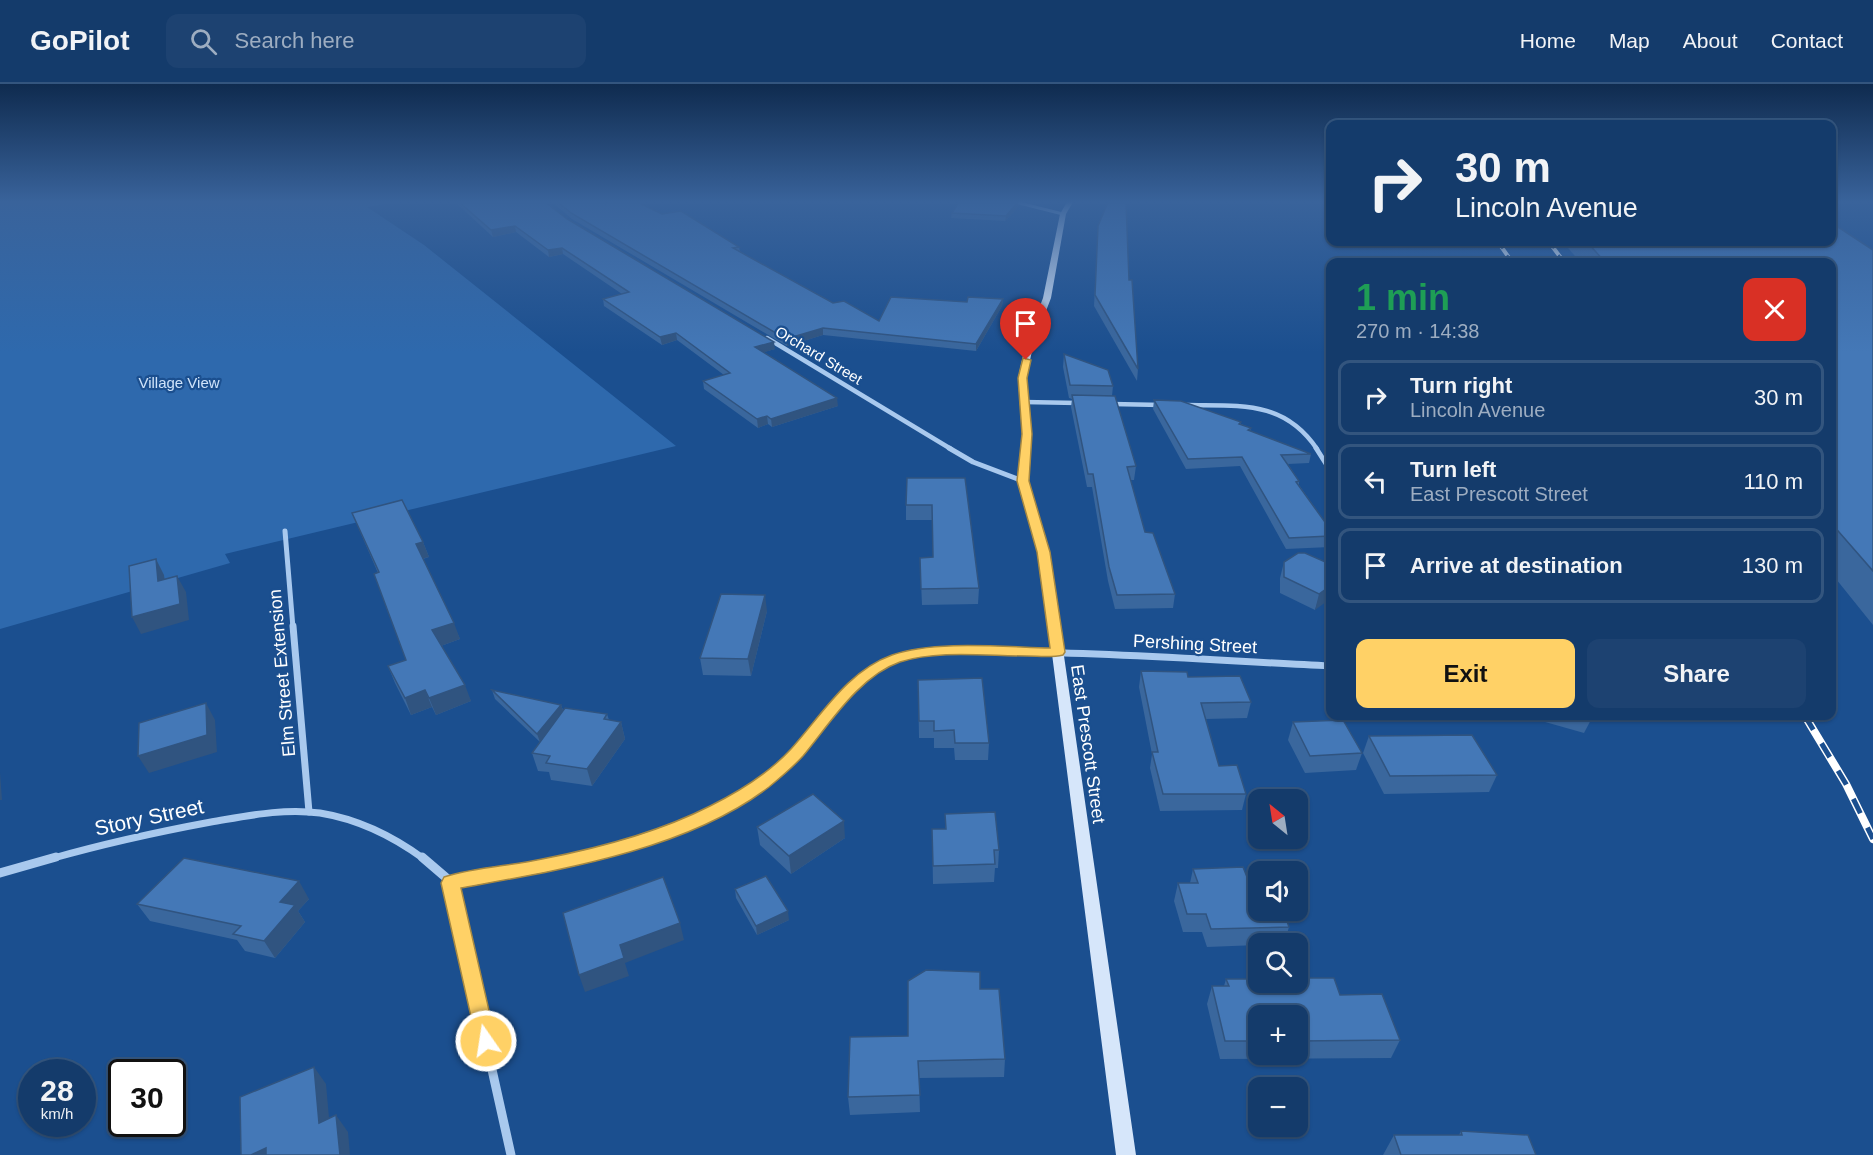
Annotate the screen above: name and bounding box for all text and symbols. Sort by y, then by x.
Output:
search box [166,14,586,68]
text: GoPilot [30,25,130,56]
icon: search [187,25,220,58]
text: Search here [235,28,354,53]
text: Home [1520,29,1576,52]
text: Map [1609,29,1650,52]
text: About [1683,29,1738,52]
text: Contact [1771,29,1843,52]
icon: right [1356,144,1434,222]
text: 30 m [1455,144,1551,191]
text: Lincoln Avenue [1455,193,1638,223]
text: 1 min [1356,277,1450,318]
button: close [1743,278,1806,341]
pin [1000,298,1051,360]
icon: arrive [1009,307,1042,340]
text: 270 m · 14:38 [1356,320,1479,342]
street label: Orchard Street [772,322,866,388]
text: Turn right [1410,373,1512,398]
park label: Village View [138,374,220,391]
icon: right [1359,381,1392,414]
text: 30 m [1754,385,1803,410]
text: Lincoln Avenue [1410,399,1545,421]
text: Turn left [1410,457,1496,482]
icon: left [1359,465,1392,498]
text: 110 m [1743,469,1803,494]
text: East Prescott Street [1410,483,1588,505]
icon: arrive [1359,549,1392,582]
text: Arrive at destination [1410,553,1623,578]
text: 130 m [1742,553,1803,578]
street label: Elm Street Extension [265,588,299,758]
street label: Pershing Street [1133,631,1257,657]
button: Exit [1356,639,1575,708]
button: Share [1587,639,1806,708]
street label: East Prescott Street [1067,663,1109,825]
north arrow [1248,789,1308,849]
map controls [1248,789,1308,1137]
street label: Story Street [92,794,206,840]
button: sound [1248,861,1308,921]
button: search [1248,933,1308,993]
button: + [1248,1005,1308,1065]
position arrow [454,1009,518,1073]
speed limit sign: 30 [108,1059,186,1137]
text: 28 [40,1074,74,1107]
button: − [1248,1077,1308,1137]
text: km/h [41,1105,73,1122]

